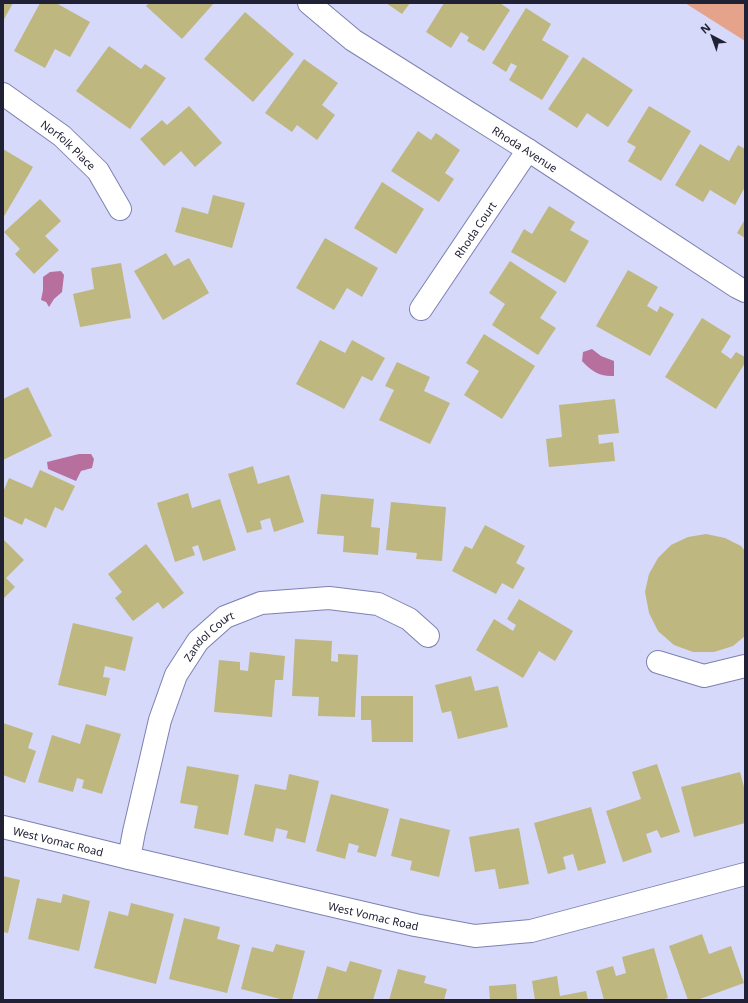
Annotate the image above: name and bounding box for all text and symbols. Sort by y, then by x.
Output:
north arrow [692,16,732,56]
text: N [697,19,713,37]
street label: Norfolk Place [38,116,99,173]
street label: Rhoda Avenue [490,122,561,175]
street label: Rhoda Court [450,198,499,261]
street label: Zandol Court [180,607,236,664]
street label: West Vomac Road [12,822,105,859]
street label: West Vomac Road [327,897,420,933]

